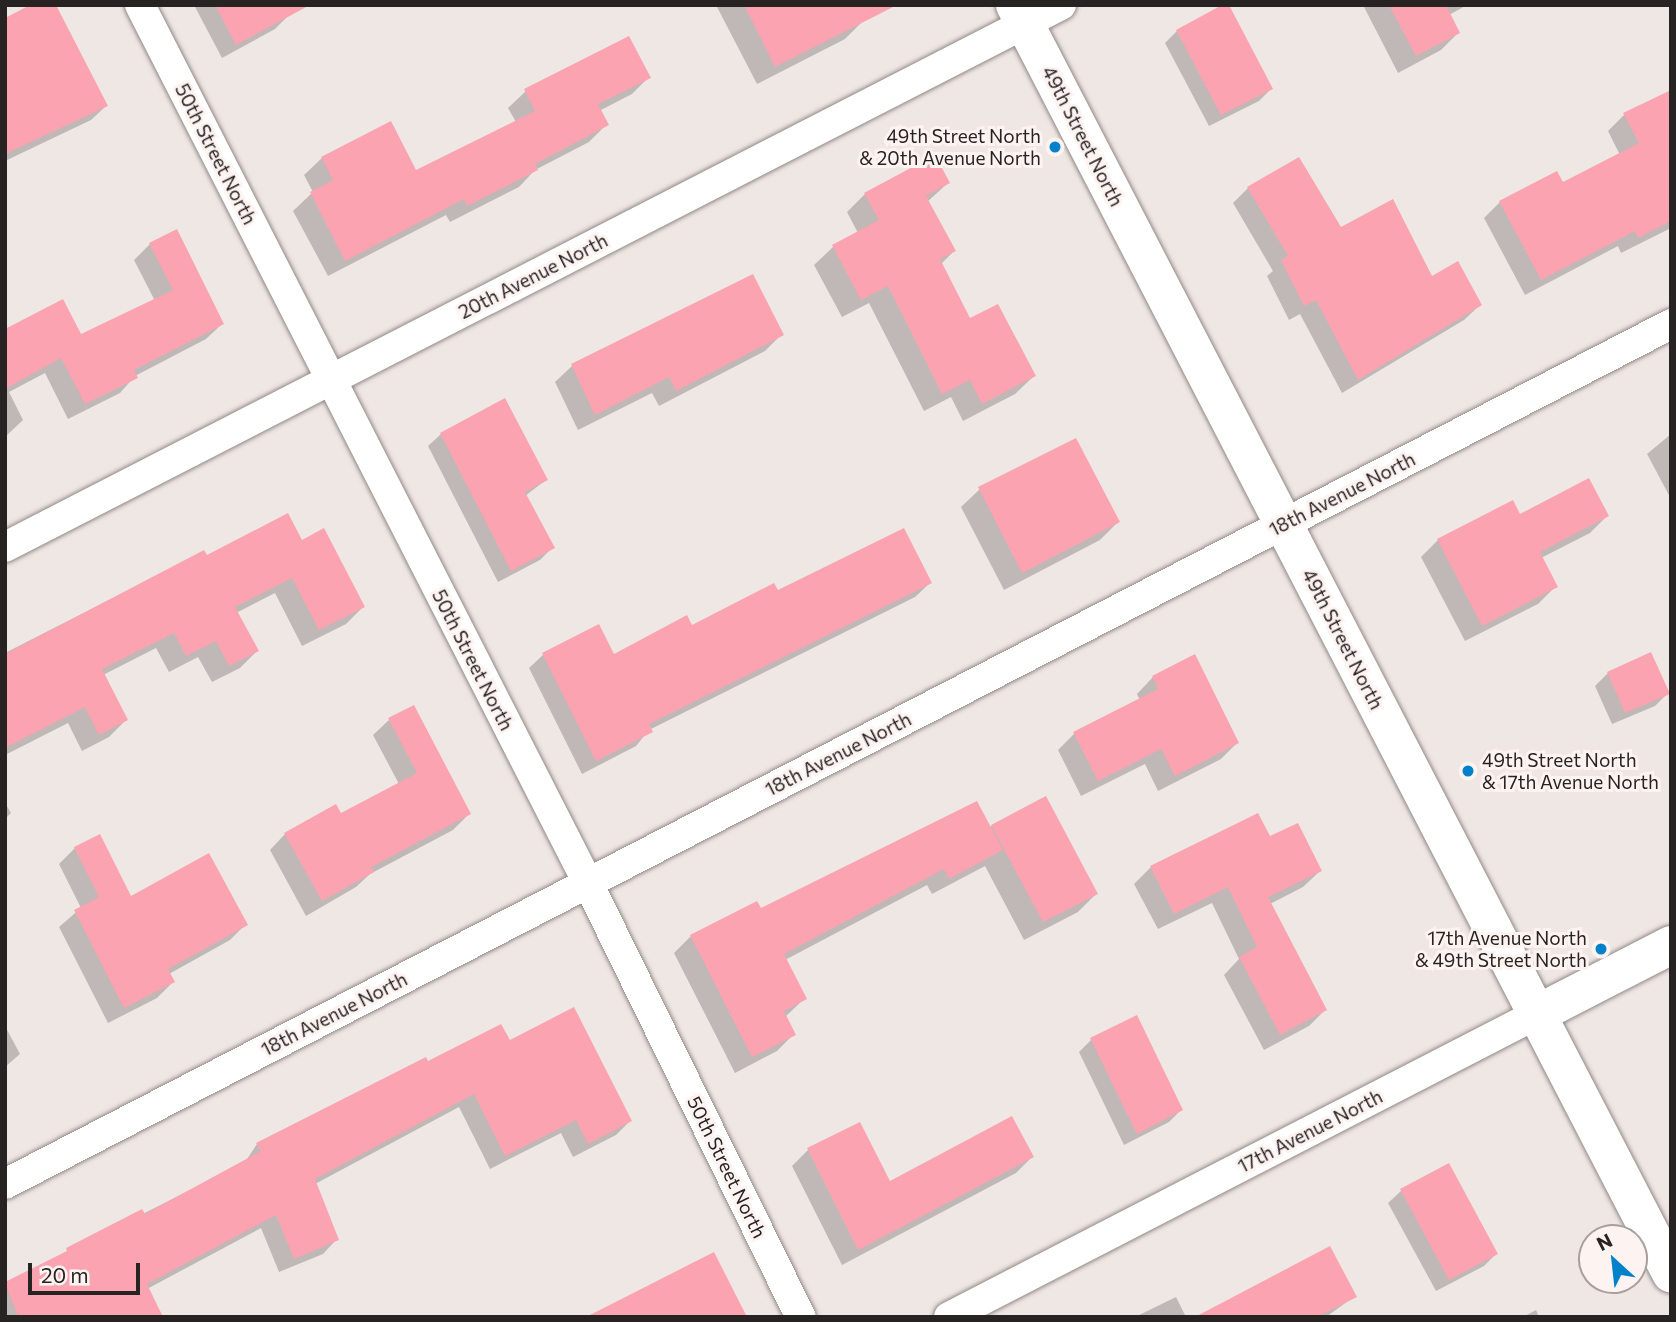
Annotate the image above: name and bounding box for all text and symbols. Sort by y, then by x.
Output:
street label: 49th Street North [1038,62,1128,210]
street label: 50th Street North [171,80,261,228]
place label: 49th Street North & 20th Avenue North [859,125,1041,169]
marker: 49th Street North & 20th Avenue North [1047,139,1063,155]
street label: 20th Avenue North [455,229,611,323]
street label: 18th Avenue North [1265,447,1419,541]
street label: 49th Street North [1298,565,1388,713]
street label: 50th Street North [428,586,518,734]
street label: 18th Avenue North [761,707,915,801]
place label: 49th Street North & 17th Avenue North [1482,749,1659,793]
marker: 49th Street North & 17th Avenue North [1460,763,1476,779]
place label: 17th Avenue North & 49th Street North [1415,927,1587,971]
marker: 17th Avenue North & 49th Street North [1593,941,1609,957]
street label: 18th Avenue North [257,967,411,1061]
street label: 17th Avenue North [1234,1085,1386,1177]
street label: 50th Street North [683,1092,771,1242]
north arrow [1578,1224,1648,1294]
text: N [1593,1228,1616,1255]
scale bar [32,1248,144,1292]
text: 20 m [41,1262,89,1287]

